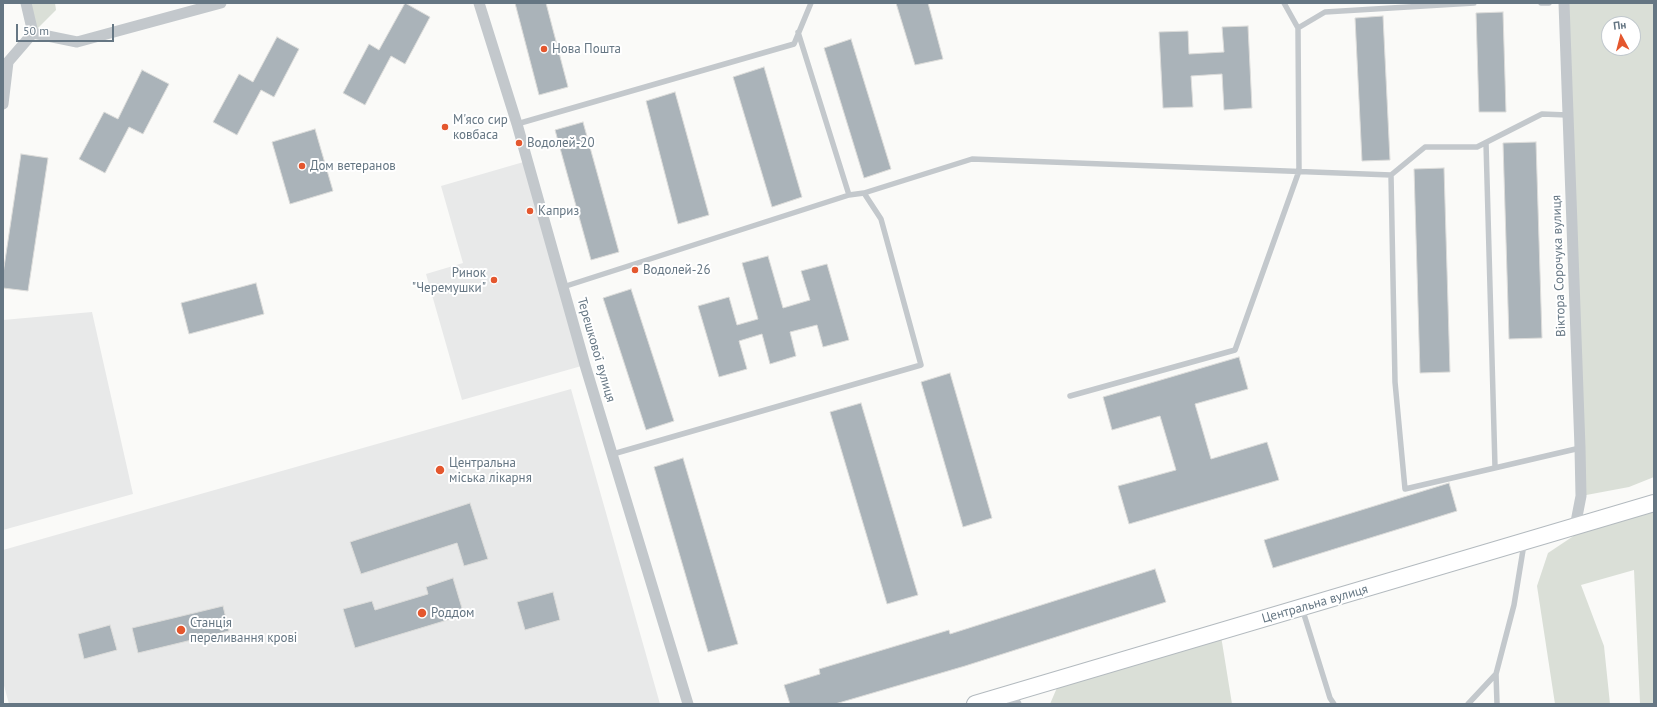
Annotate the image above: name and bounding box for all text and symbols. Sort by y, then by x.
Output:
scale bar [18,16,116,42]
north arrow [1601,16,1641,56]
text: Пн [1612,17,1627,33]
text: 50 m [23,23,49,38]
place label: Нова Пошта [552,41,621,57]
marker: Нова Пошта [539,44,549,54]
place label: М'ясо сир ковбаса [453,112,508,143]
marker: М'ясо сир ковбаса [440,122,450,132]
place label: Водолей-20 [527,135,594,151]
marker: Водолей-20 [514,138,524,148]
place label: Дом ветеранов [310,158,396,174]
marker: Дом ветеранов [297,161,307,171]
street label: Віктора Сорочука вулиця [1549,195,1569,337]
place label: Каприз [538,203,579,219]
marker: Каприз [525,206,535,216]
place label: Водолей-26 [643,262,710,278]
place label: Ринок "Черемушки" [412,265,486,296]
marker: Водолей-26 [630,265,640,275]
marker: Ринок "Черемушки" [489,275,499,285]
street label: Терешкової вулиця [574,296,618,404]
place label: Центральна міська лікарня [449,455,532,486]
marker: Центральна міська лікарня [434,464,446,476]
street label: Центральна вулиця [1260,581,1370,627]
place label: Роддом [431,605,474,621]
marker: Роддом [416,607,428,619]
place label: Станція переливання крові [190,615,297,646]
marker: Станція переливання крові [175,624,187,636]

